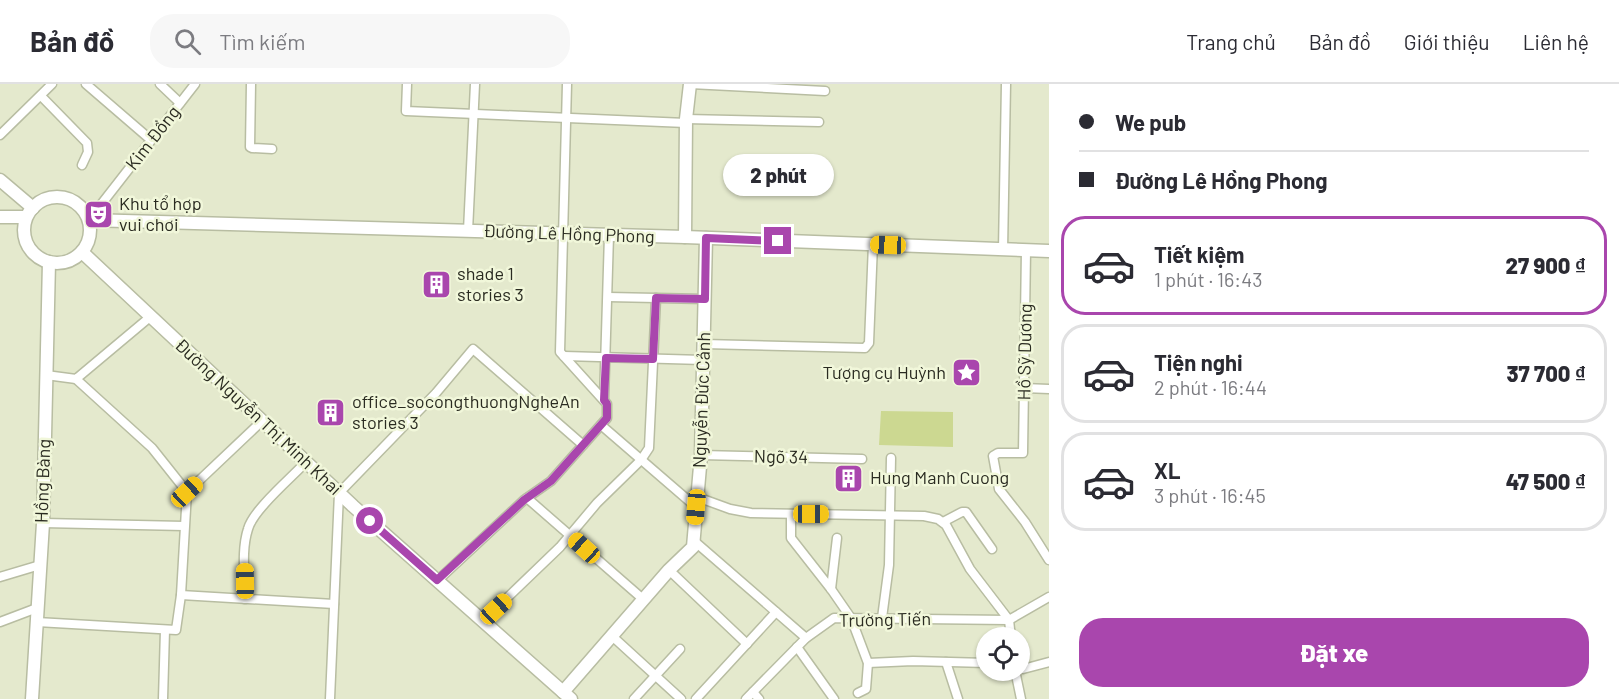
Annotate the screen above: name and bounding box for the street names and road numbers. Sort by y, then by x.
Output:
street label: Kim Đồng [120,101,184,174]
street label: Đường Lê Hồng Phong [483,219,655,247]
street label: Hồ Sỹ Dương [1012,303,1036,401]
street label: Nguyễn Đức Cảnh [688,331,714,469]
street label: Đường Nguyễn Thị Minh Khai [171,333,347,499]
street label: Hồng Bàng [30,439,54,523]
street label: Ngõ 34 [754,445,808,467]
street label: Trường Tiến [839,607,931,631]

